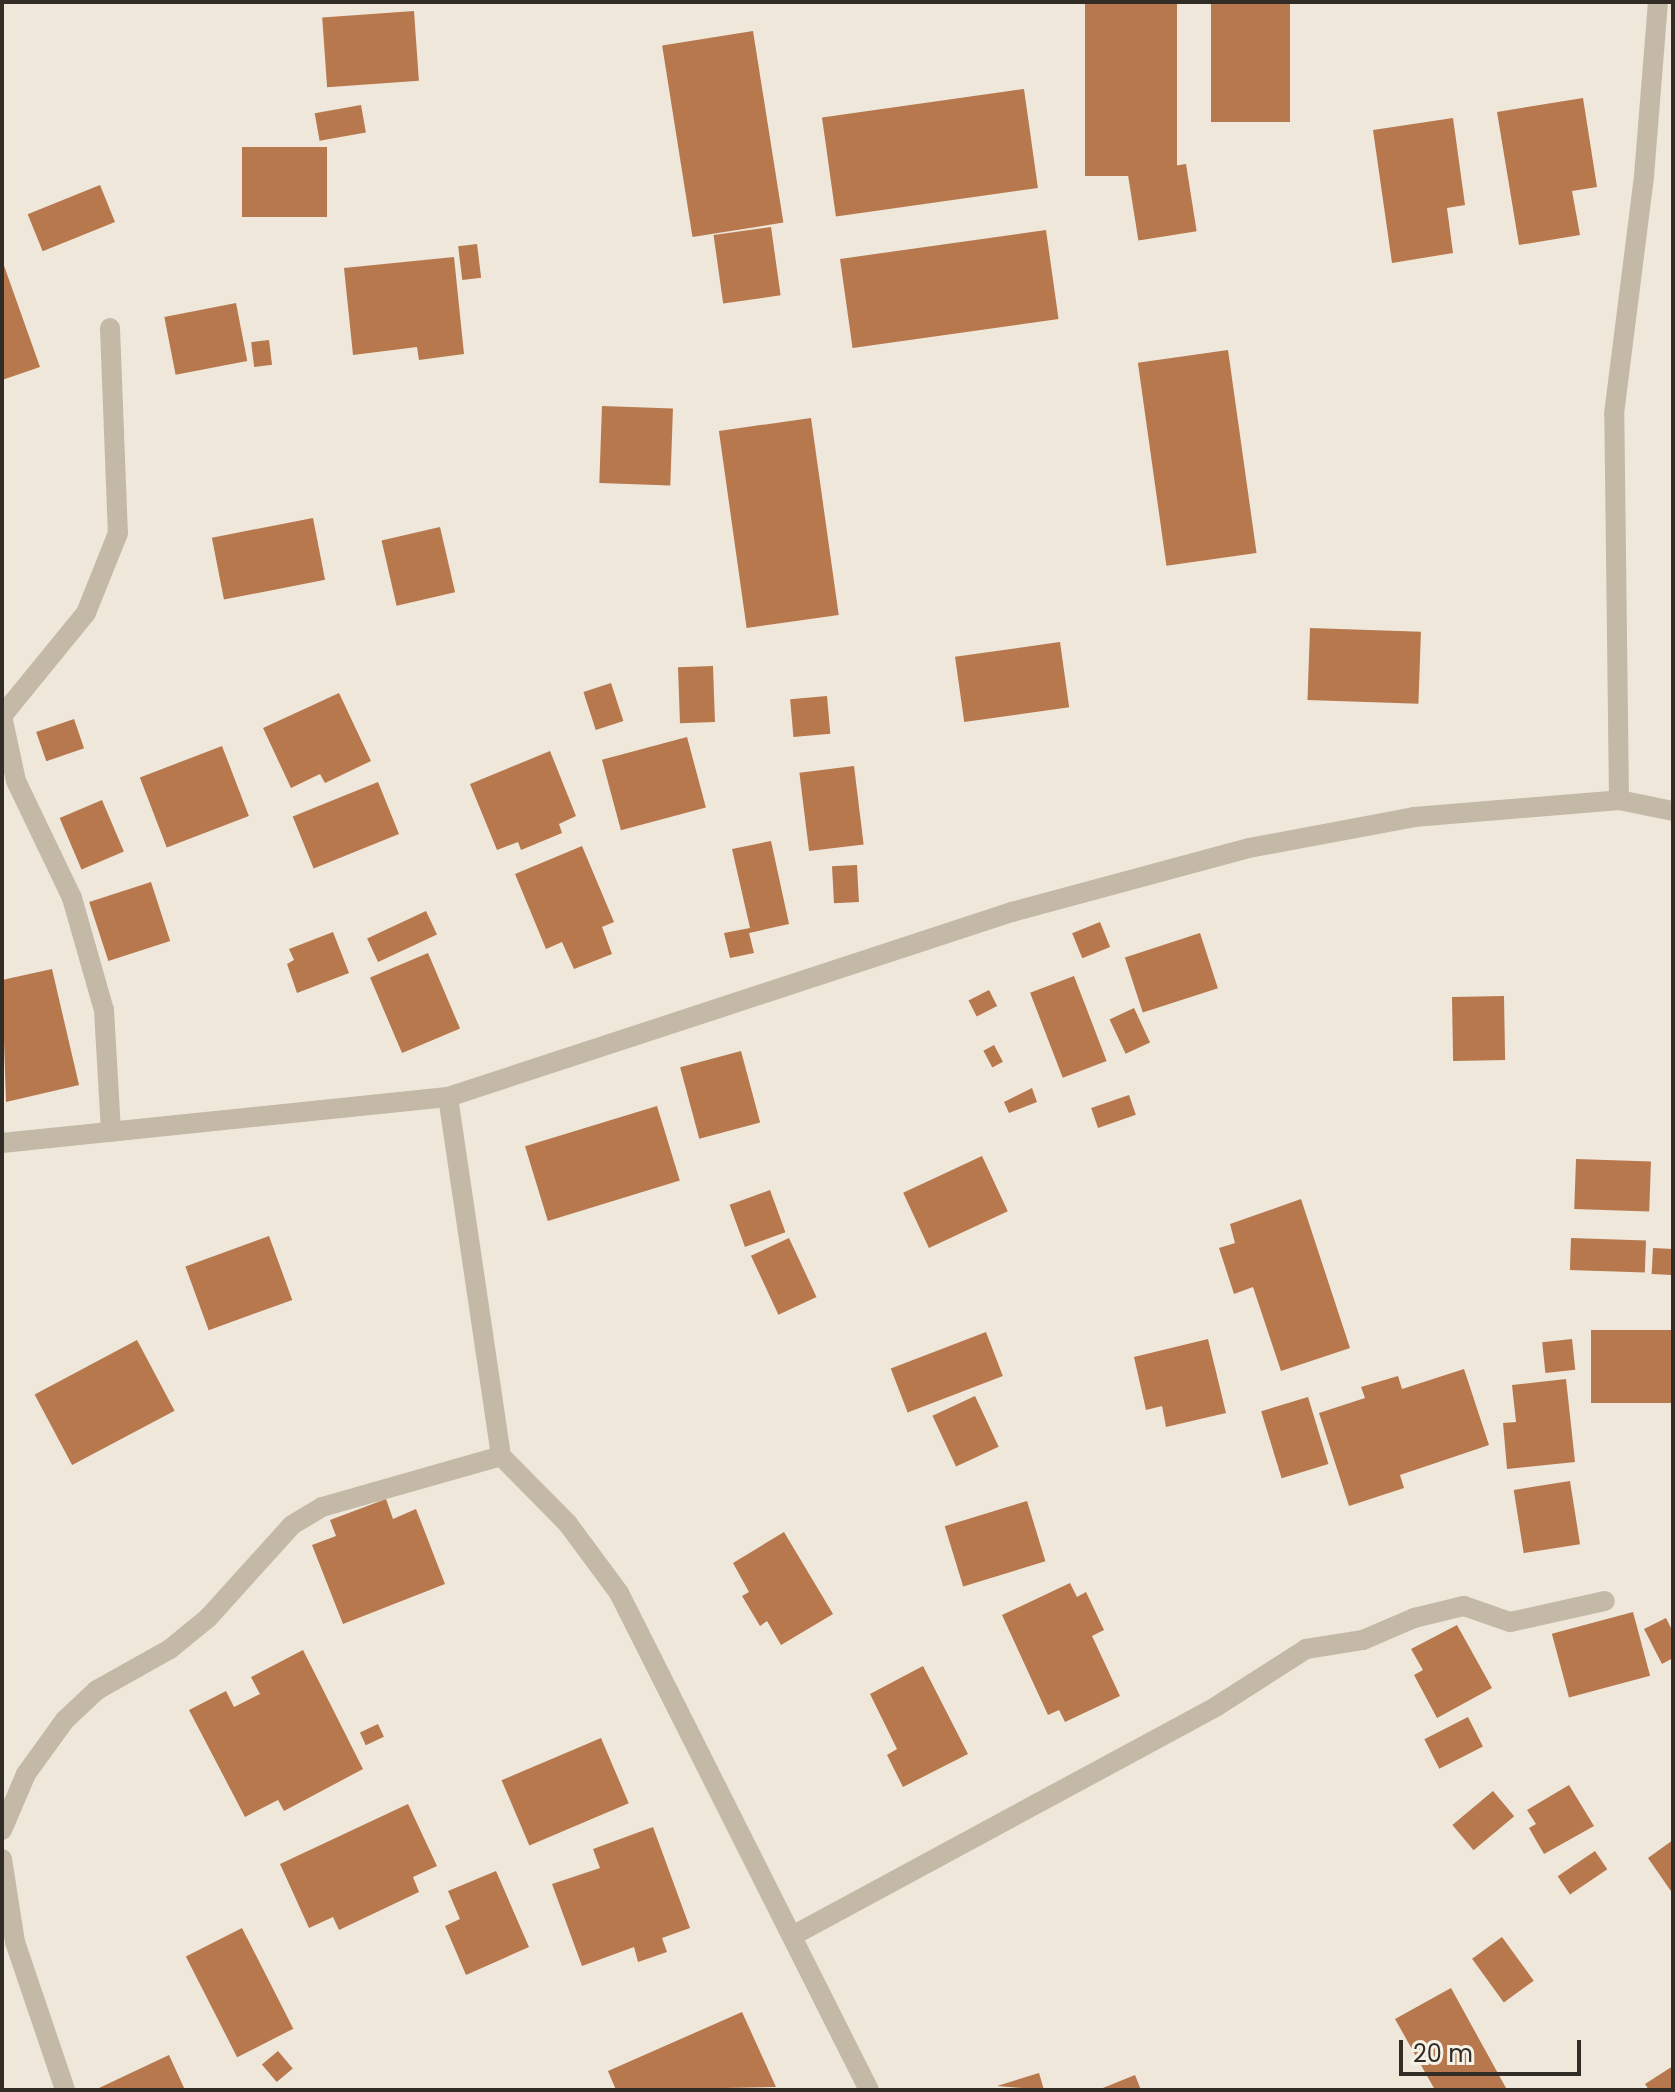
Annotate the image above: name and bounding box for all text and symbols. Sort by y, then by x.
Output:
scale bar [1403,2024,1585,2074]
text: 20 m [1413,2037,1473,2070]

